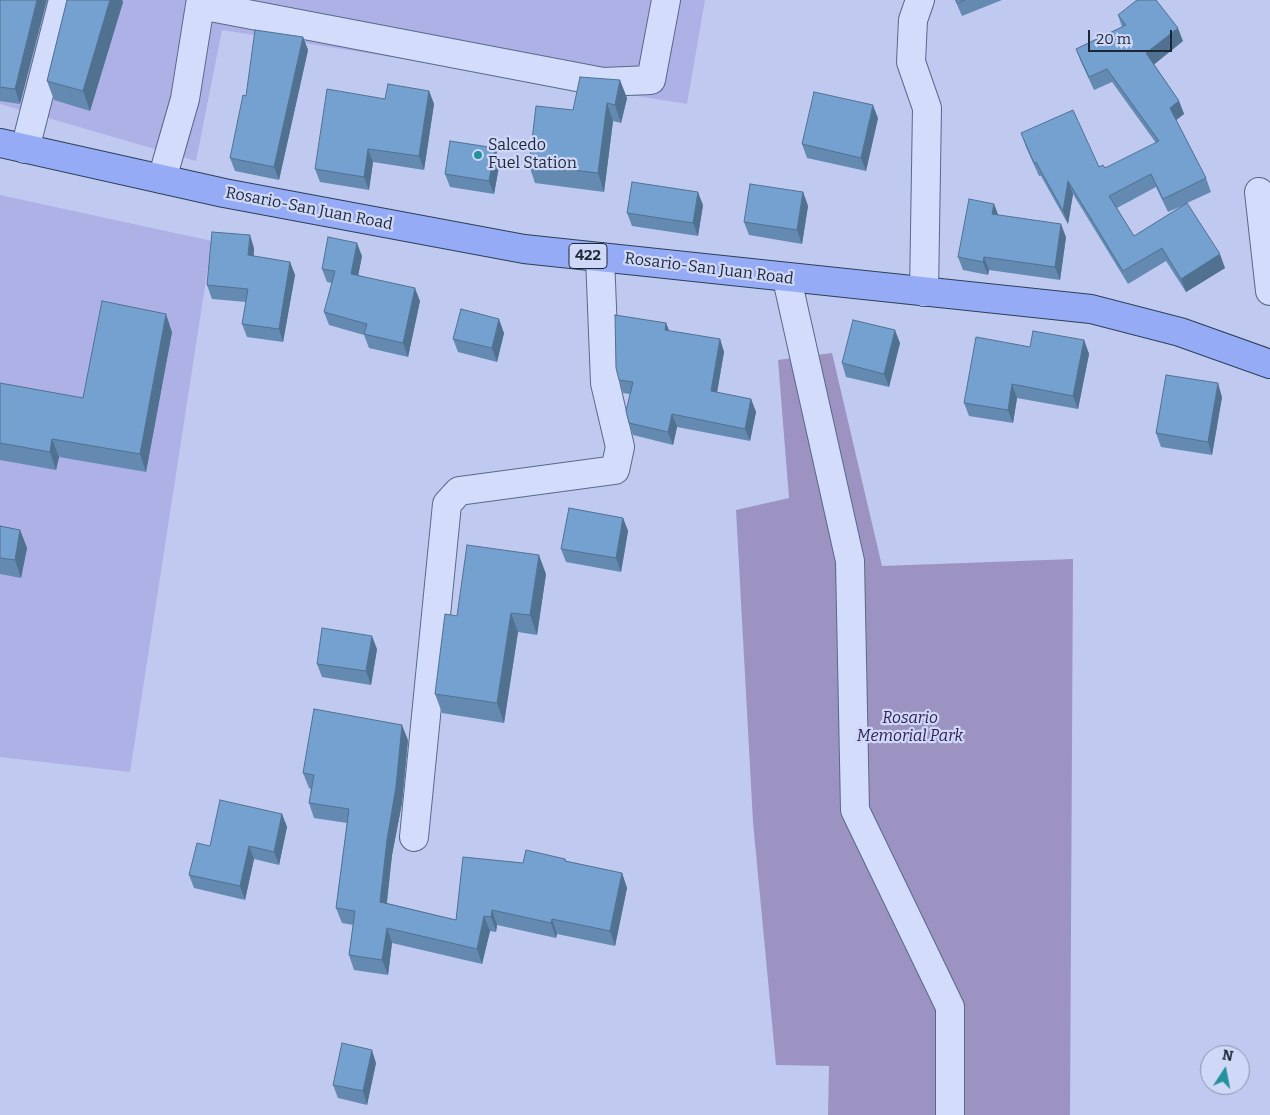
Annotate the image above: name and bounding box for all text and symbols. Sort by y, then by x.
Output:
scale bar [1090,20,1174,52]
text: 20 m [1096,30,1131,48]
place label: Salcedo Fuel Station [488,136,577,174]
marker: Salcedo Fuel Station [472,149,484,161]
street label: Rosario-San Juan Road [224,183,394,235]
road number: 422 [569,244,607,268]
street label: Rosario-San Juan Road [623,249,795,289]
park label: Rosario Memorial Park [857,709,963,747]
north arrow [1200,1045,1250,1095]
text: N [1221,1046,1235,1065]

